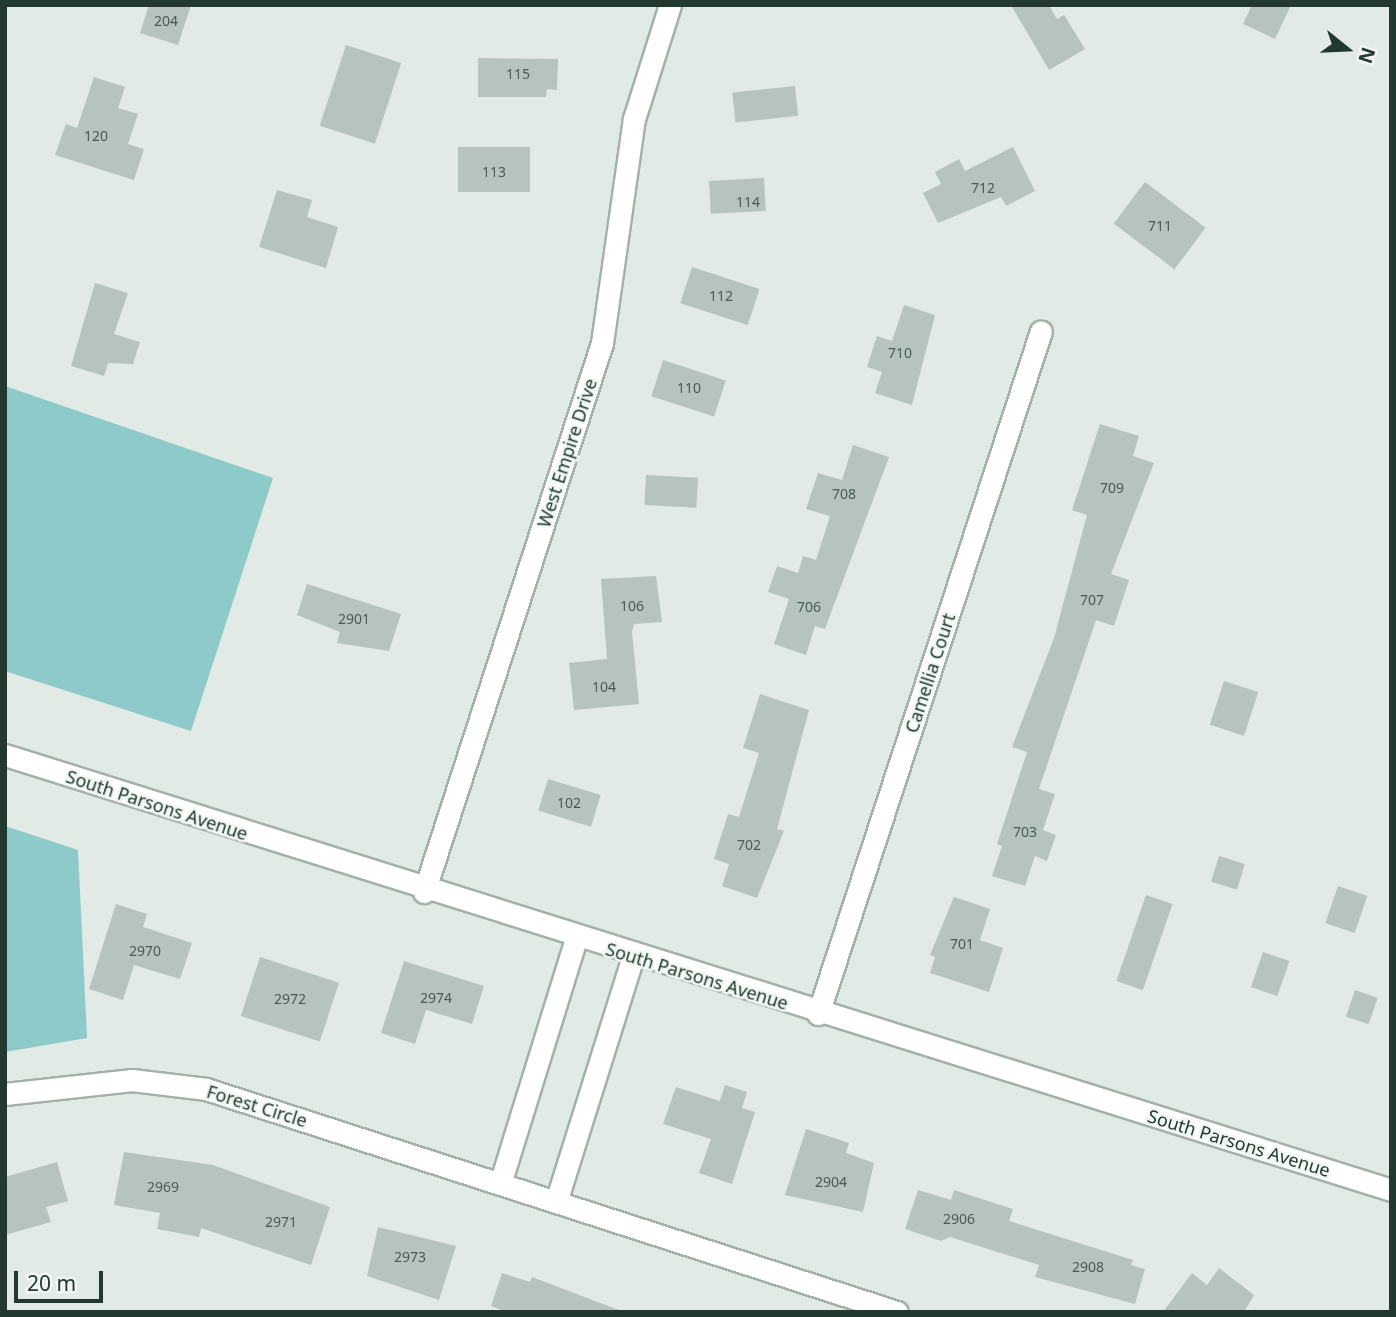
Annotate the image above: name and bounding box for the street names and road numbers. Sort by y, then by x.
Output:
street label: West Empire Drive [533,376,601,530]
street label: Camellia Court [900,610,960,736]
street label: South Parsons Avenue [63,765,251,845]
street label: South Parsons Avenue [603,938,791,1014]
street label: Forest Circle [204,1080,310,1132]
street label: South Parsons Avenue [1145,1105,1333,1181]

